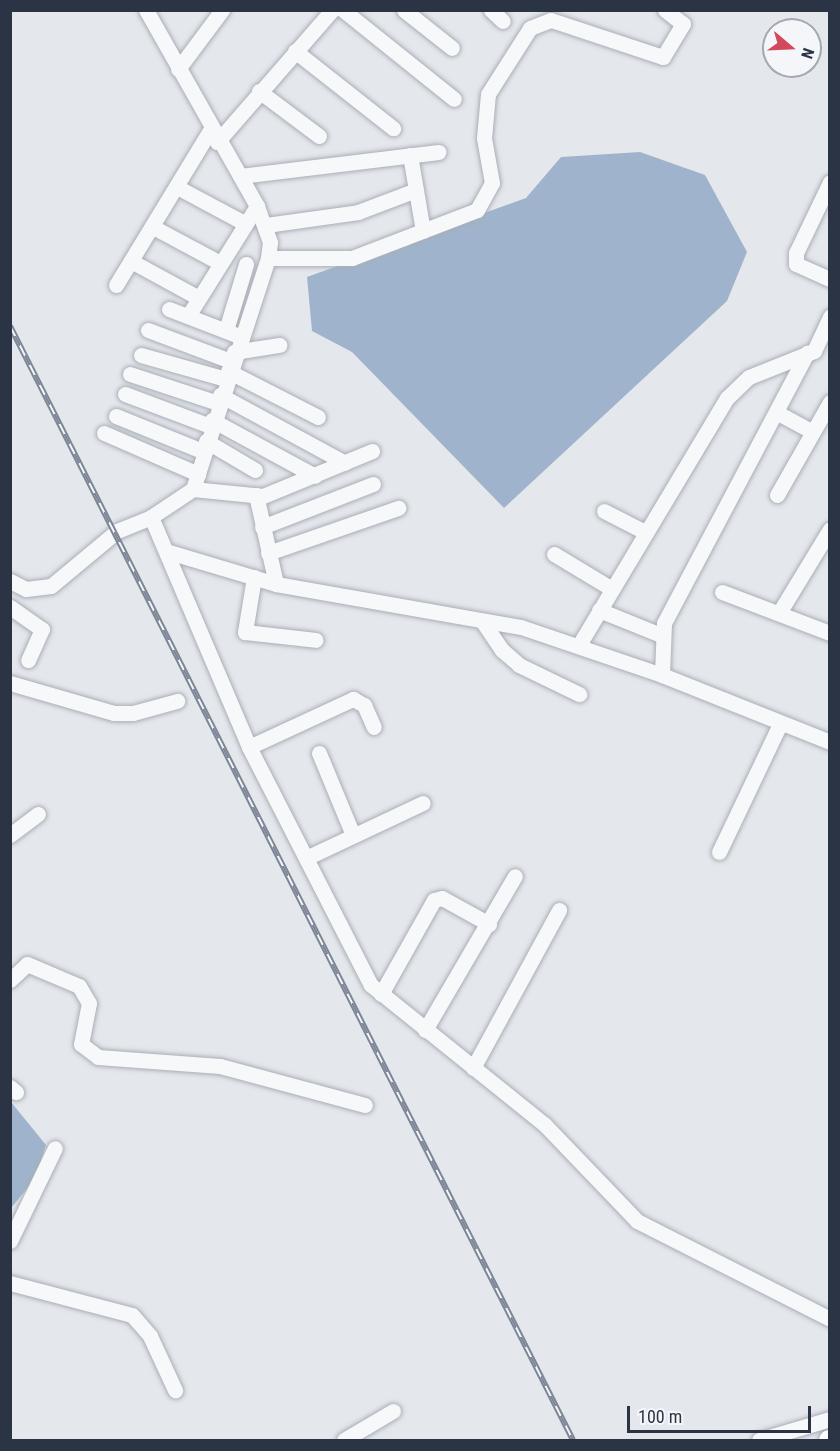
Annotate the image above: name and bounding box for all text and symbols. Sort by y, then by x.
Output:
north arrow [762,18,822,78]
text: N [797,46,818,61]
scale bar [630,1394,814,1432]
text: 100 m [638,1406,682,1427]

